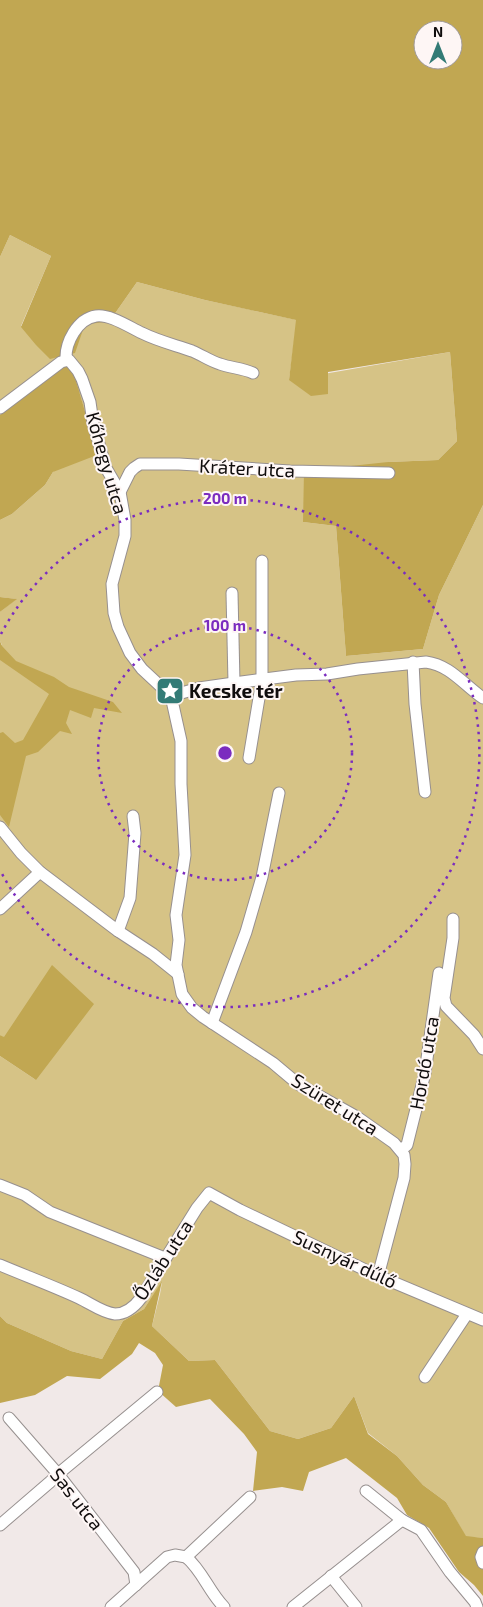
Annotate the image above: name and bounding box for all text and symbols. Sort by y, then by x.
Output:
north arrow [413,20,463,70]
text: N [433,23,443,40]
street label: Kőhegy utca [82,409,133,517]
street label: Kráter utca [198,454,296,481]
text: 200 m [203,489,247,507]
text: 100 m [204,616,246,634]
place icon: Kecske tér [155,676,185,706]
place label: Kecske tér [189,679,283,702]
centre of rings [216,744,234,762]
street label: Hordó utca [404,1014,443,1112]
street label: Szüret utca [288,1068,383,1139]
street label: Őzláb utca [128,1215,197,1304]
street label: Susnyár dűlő [290,1224,401,1293]
street label: Sas utca [46,1463,109,1534]

